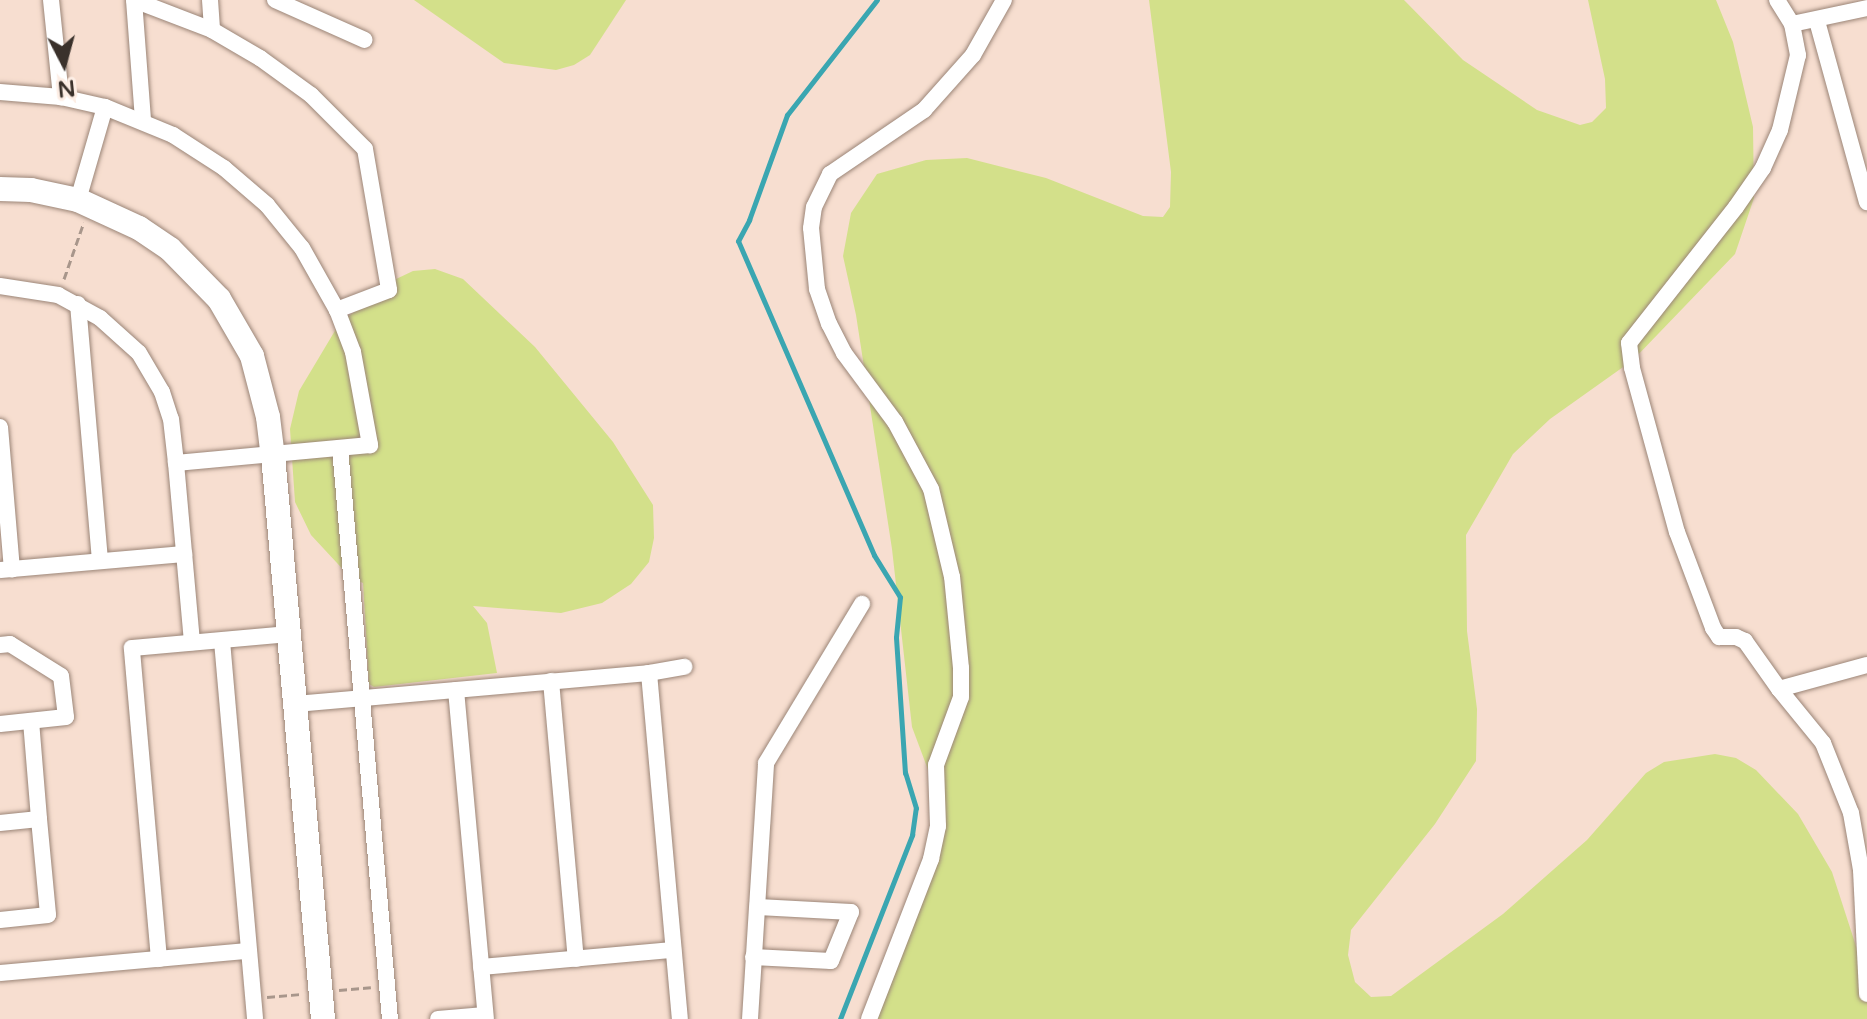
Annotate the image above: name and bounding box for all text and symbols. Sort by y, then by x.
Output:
north arrow [24,24,104,104]
text: N [56,74,77,102]

